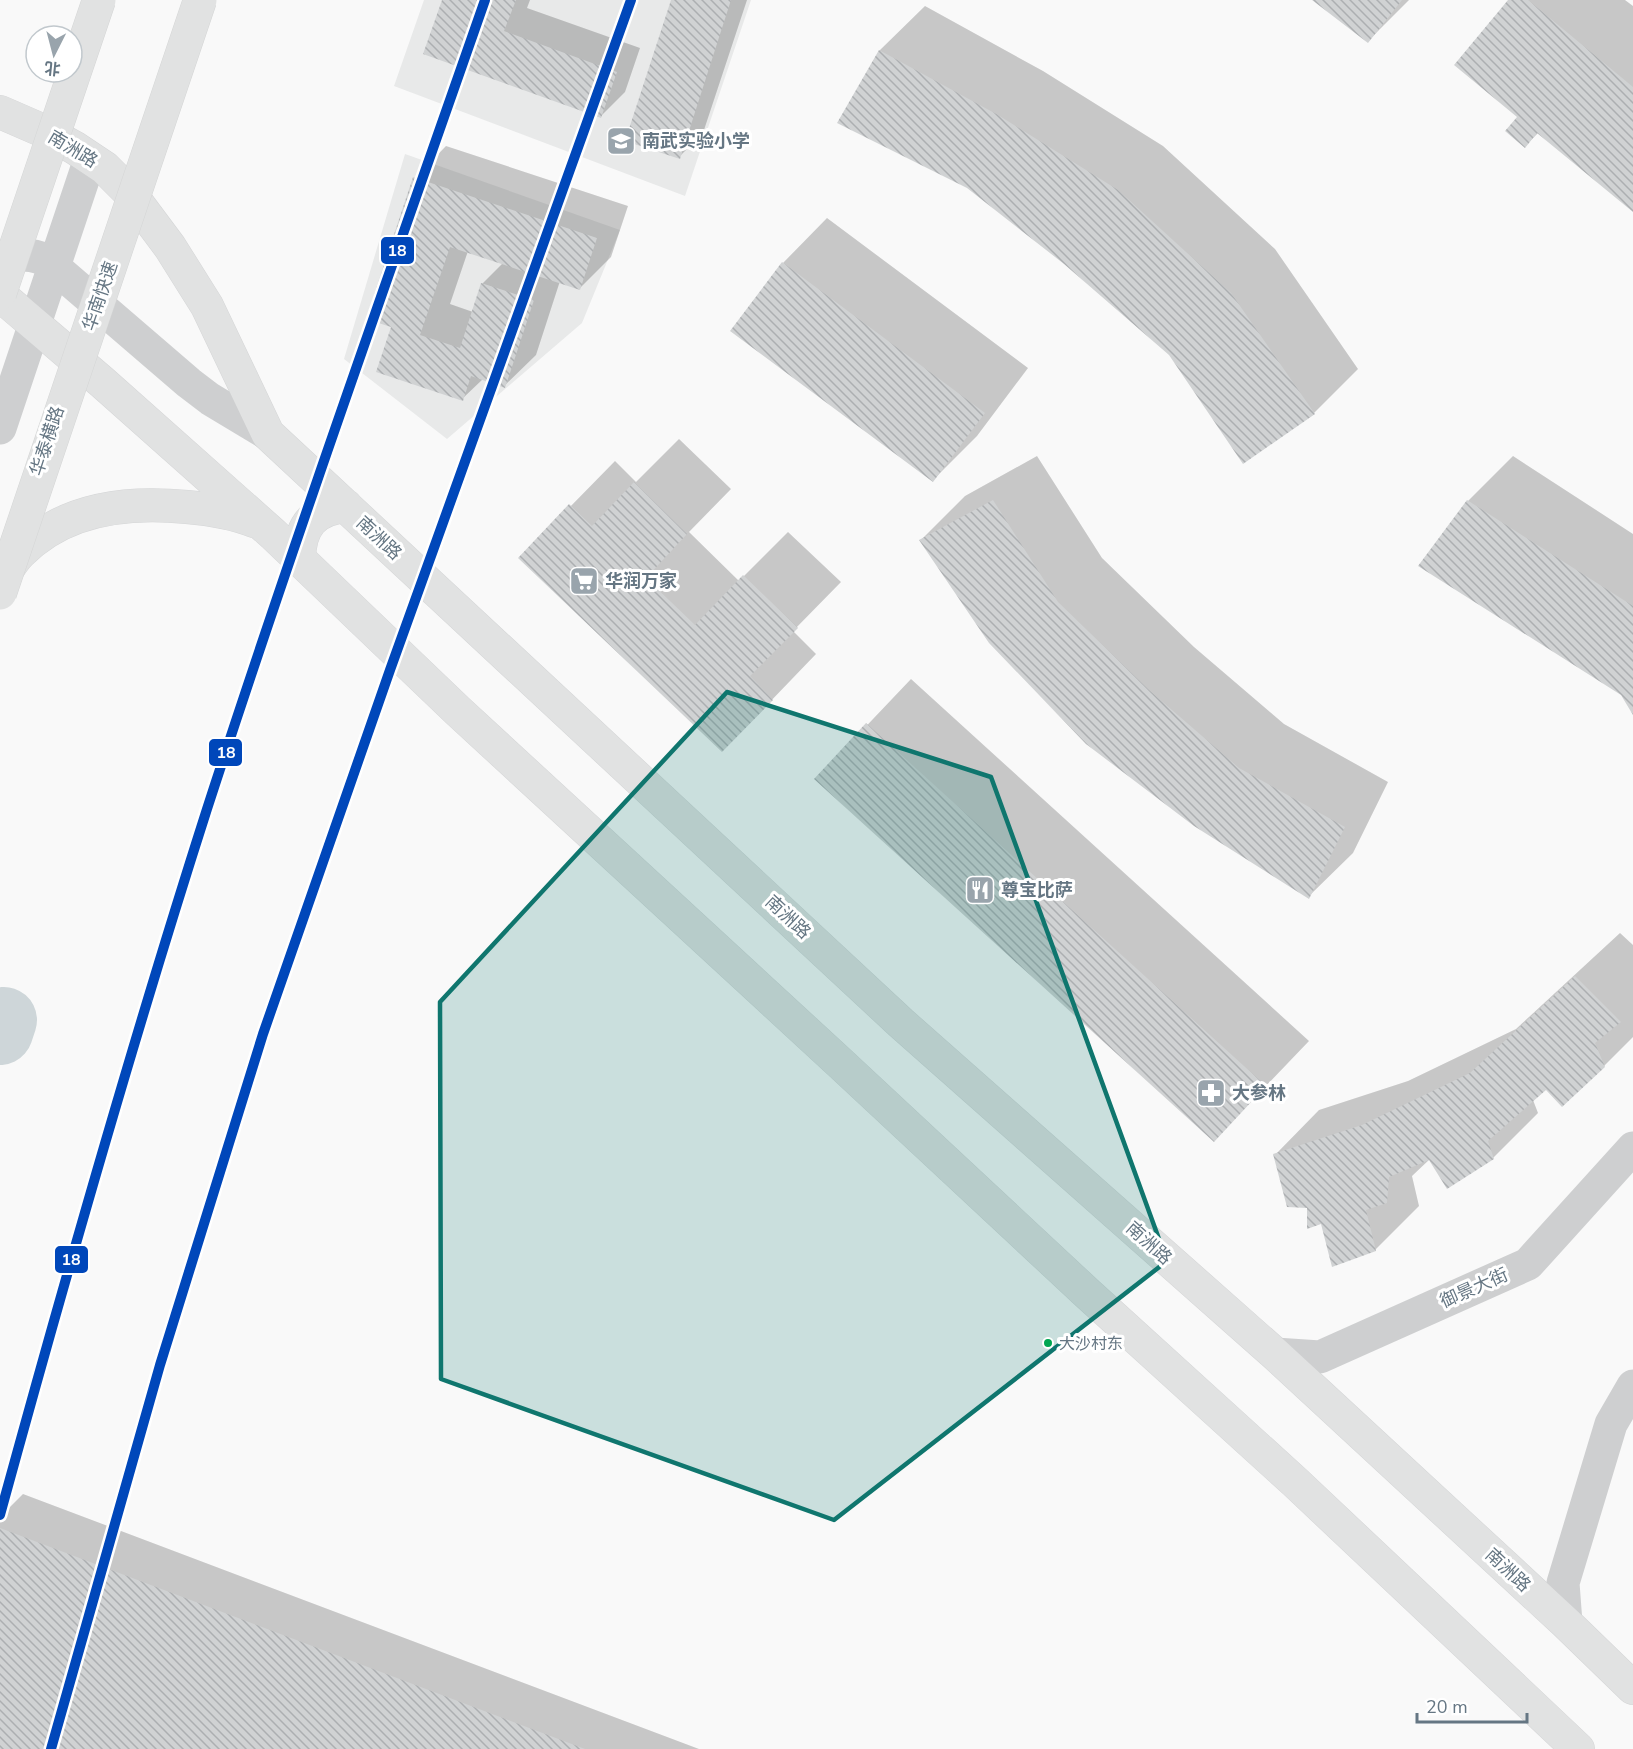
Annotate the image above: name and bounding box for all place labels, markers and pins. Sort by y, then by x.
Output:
school or university icon: 南武实验小学 [605,125,637,157]
place label: 南武实验小学 [642,129,750,153]
supermarket icon: 华润万家 [568,565,600,597]
place label: 华润万家 [605,569,677,593]
restaurant icon: 尊宝比萨 [964,874,996,906]
place label: 尊宝比萨 [1001,878,1073,902]
pharmacy icon: 大参林 [1195,1077,1227,1109]
place label: 大参林 [1232,1081,1286,1105]
place label: 大沙村东 [1059,1333,1123,1355]
marker: 大沙村东 [1042,1337,1054,1349]

